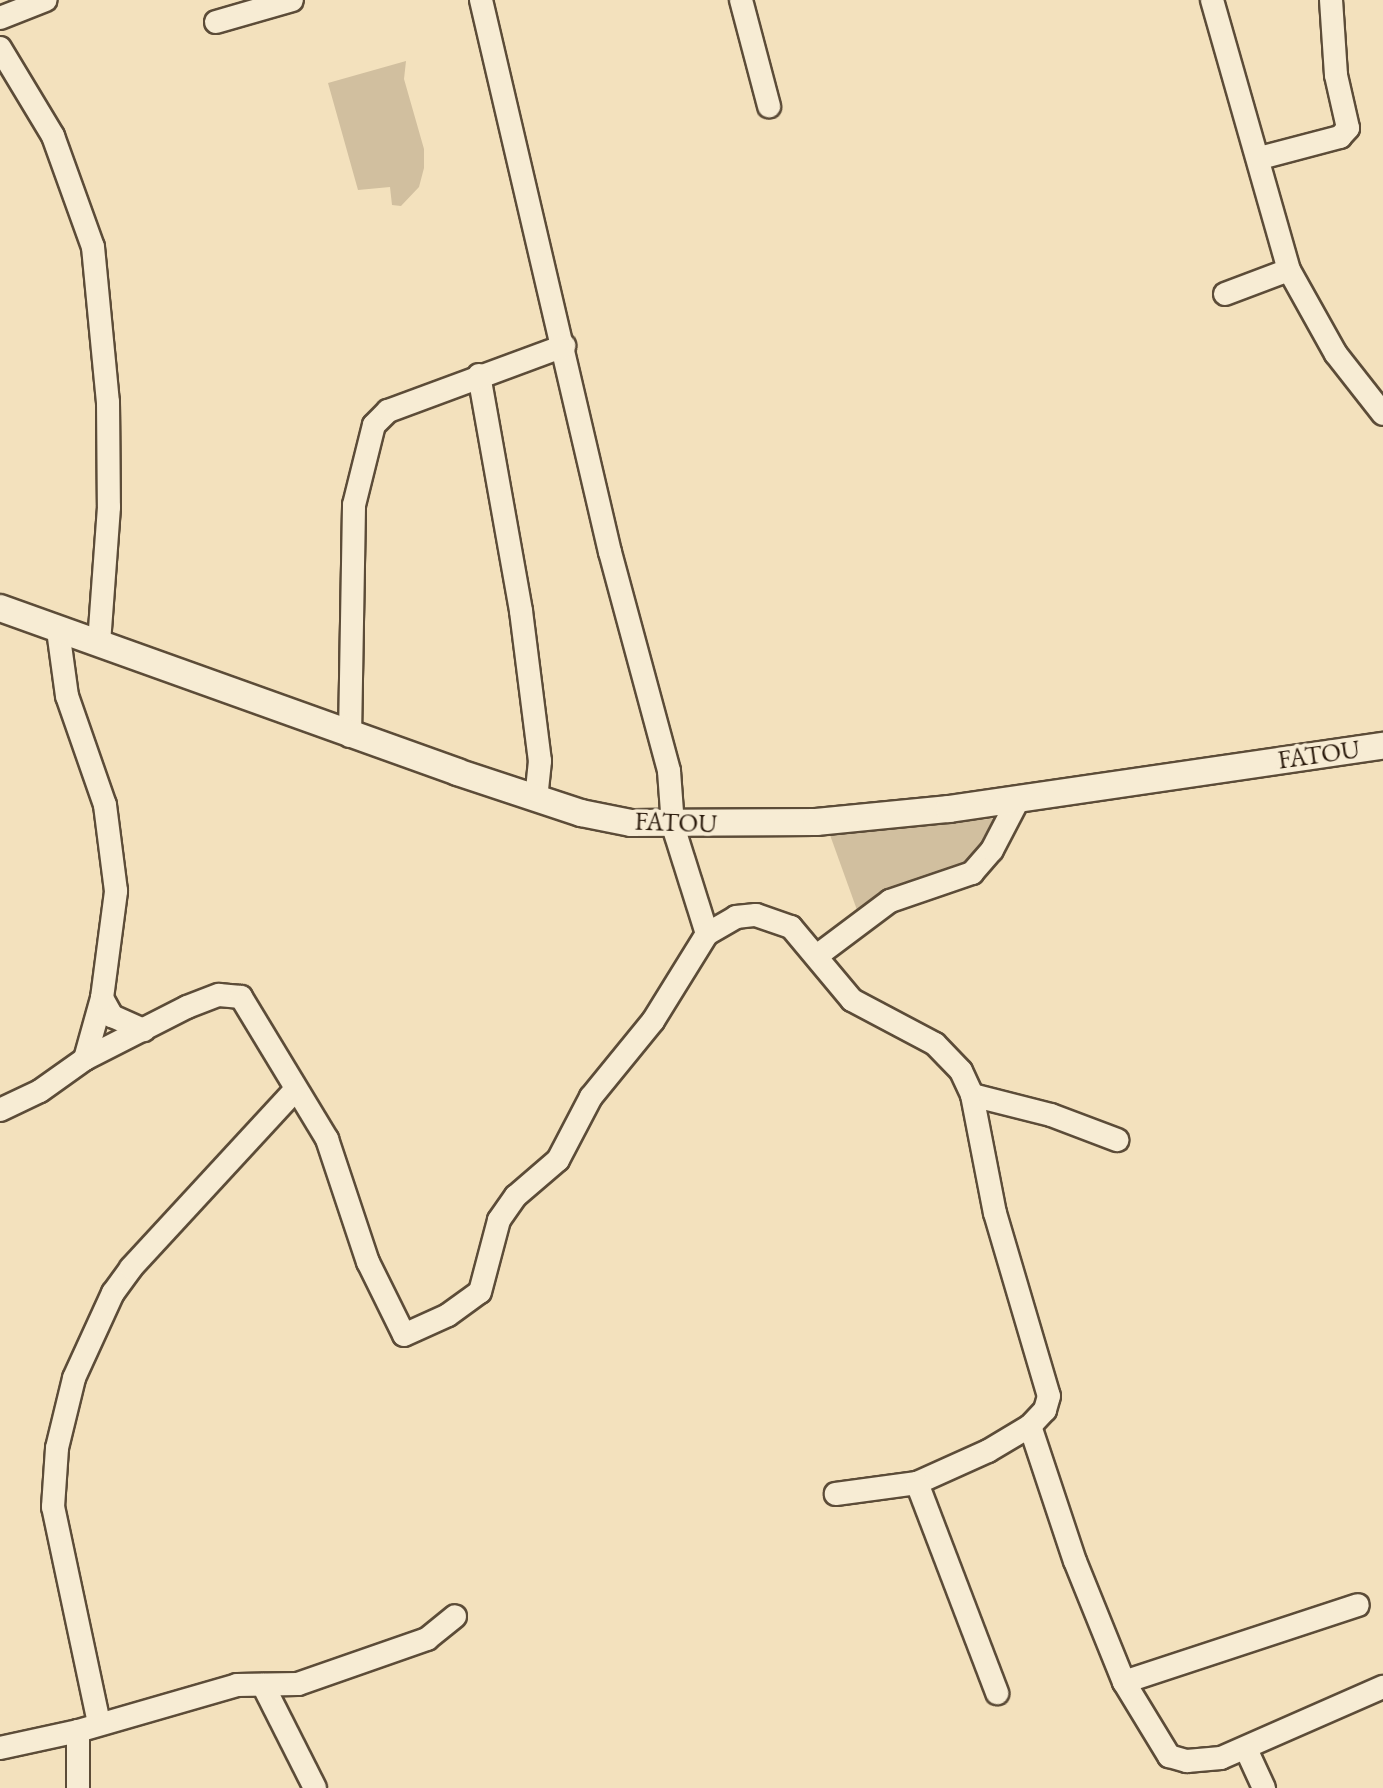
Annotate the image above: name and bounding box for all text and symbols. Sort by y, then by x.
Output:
street label: FATOU [1276,734,1362,776]
street label: FATOU [634,806,718,840]

